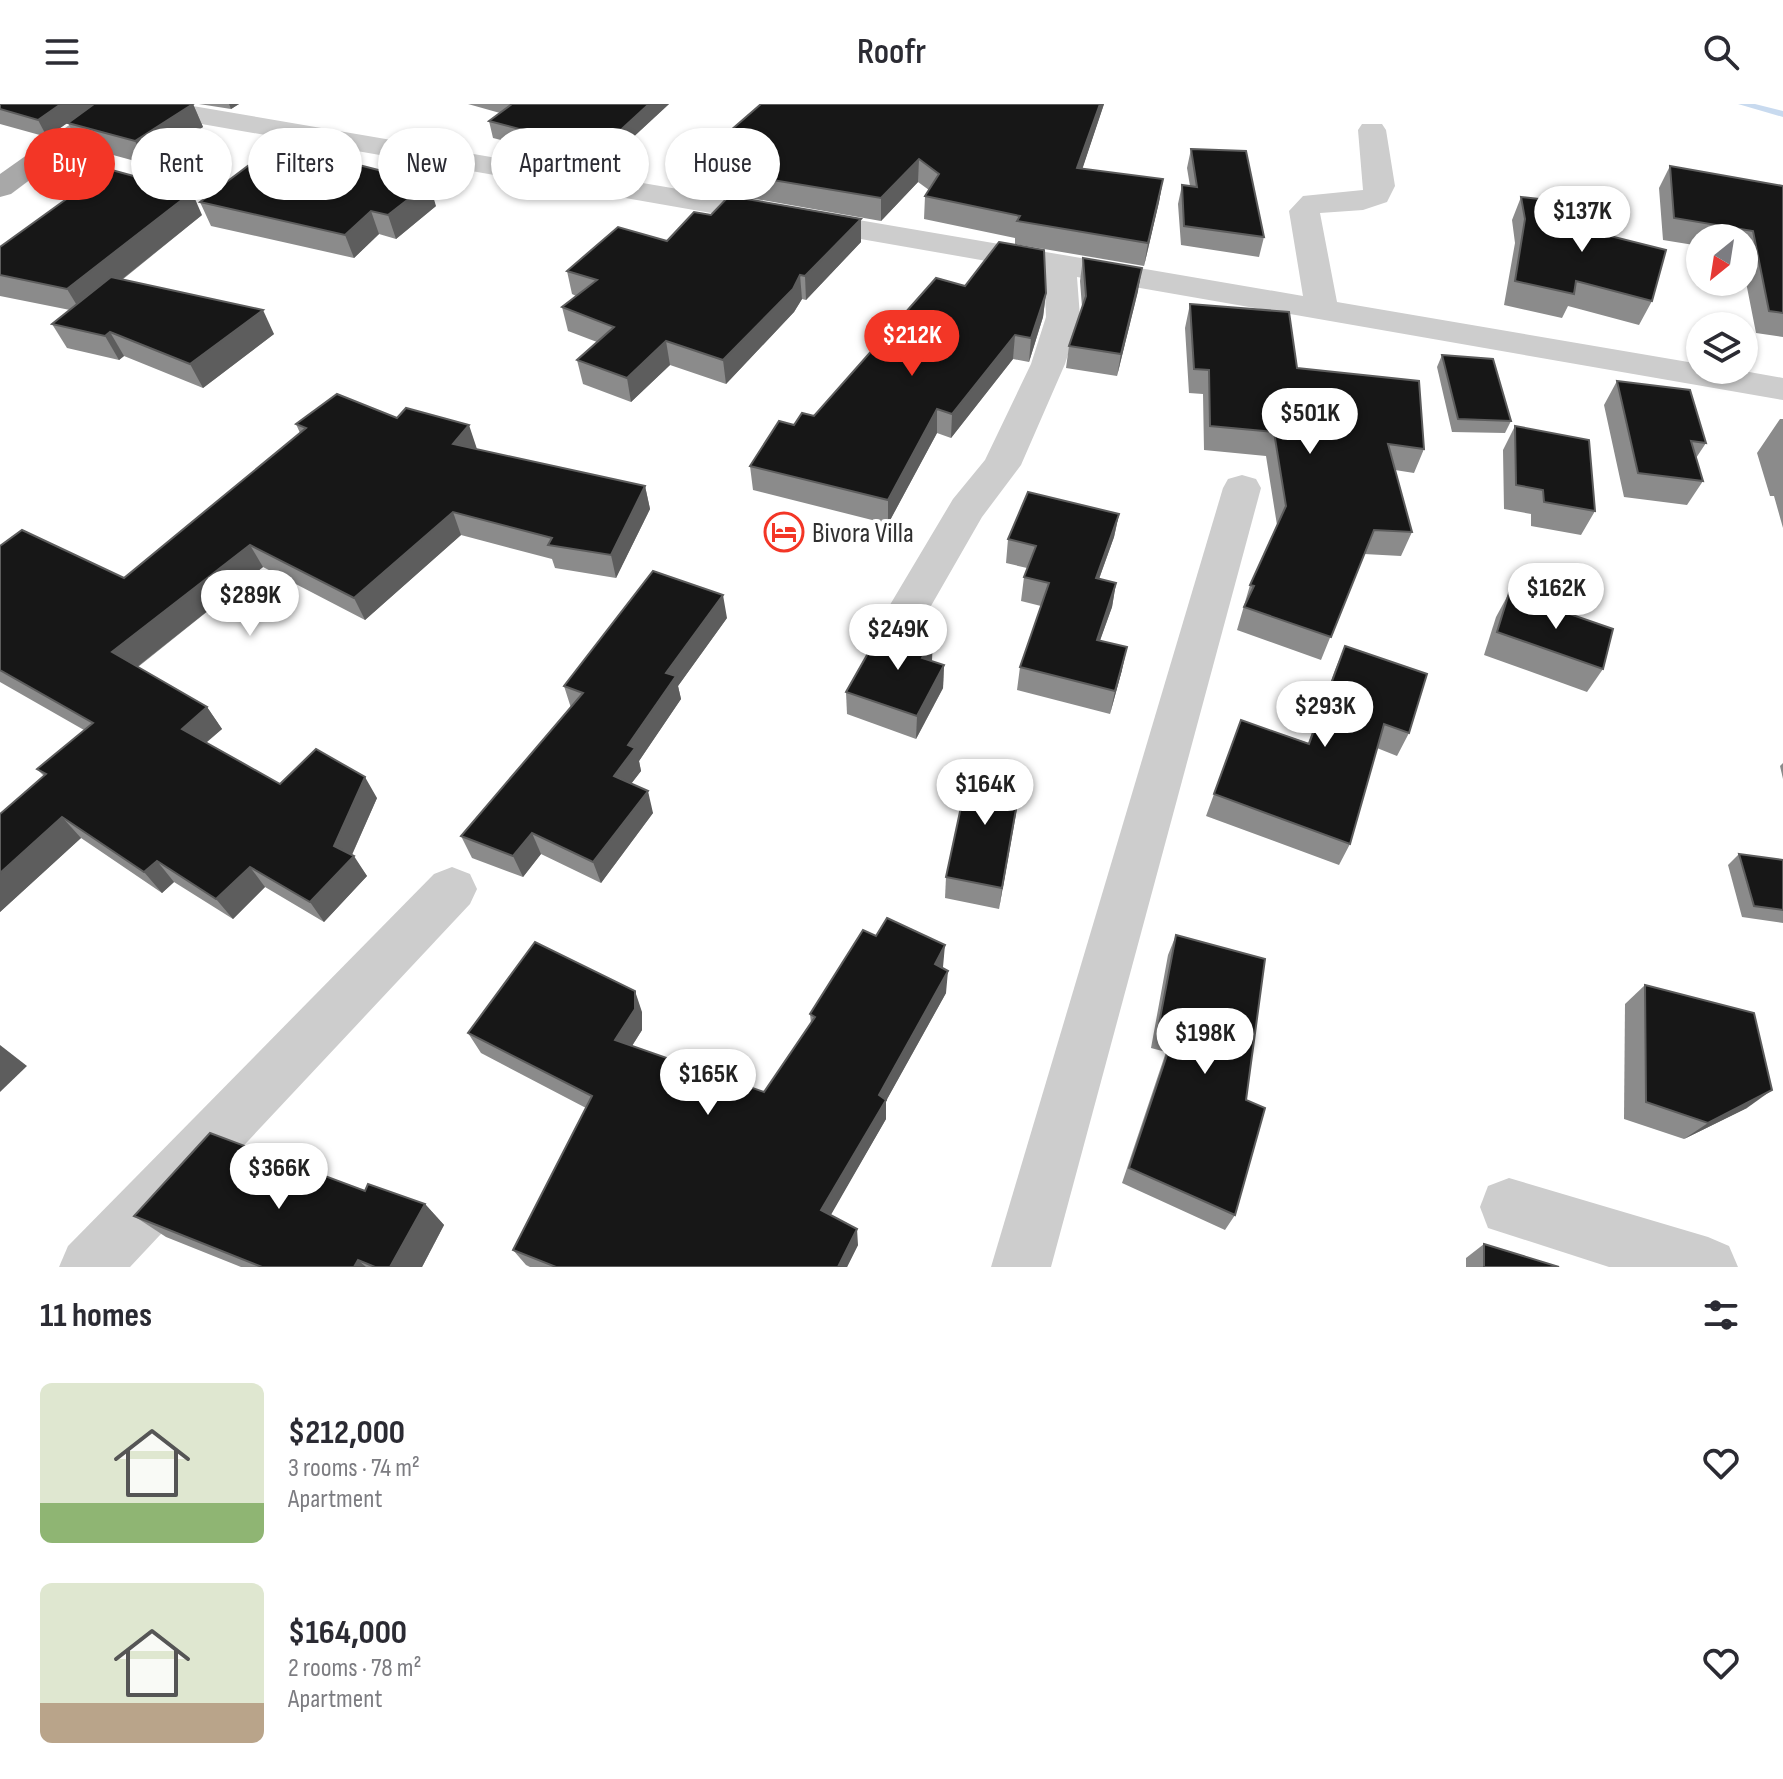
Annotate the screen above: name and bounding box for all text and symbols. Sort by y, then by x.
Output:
icon: menu [40,30,84,74]
icon: search [1699,30,1743,74]
text: Roofr [857,31,926,74]
chip: Buy [24,128,115,200]
chip: Rent [131,128,232,200]
chip: Filters [248,128,362,200]
chip: New [378,128,475,200]
chip: Apartment [491,128,649,200]
chip: House [665,128,780,200]
pin: $137K [1526,186,1638,254]
text: $137K [1552,196,1612,227]
north arrow [1686,224,1758,296]
map controls [1686,224,1758,384]
pin: $212K [856,310,968,378]
button: layers [1686,312,1758,384]
text: $212K [882,320,942,351]
pin: $501K [1254,388,1366,456]
text: $501K [1280,398,1340,429]
hotel icon: Bivora Villa [763,511,805,553]
place label: Bivora Villa [812,517,914,550]
pin: $162K [1500,563,1612,631]
pin: $289K [194,570,306,638]
text: $162K [1526,573,1586,604]
text: $289K [219,580,281,611]
pin: $249K [842,604,954,672]
text: $249K [867,614,929,645]
pin: $293K [1269,681,1381,749]
text: $293K [1294,691,1356,722]
pin: $164K [929,759,1041,827]
text: $164K [955,769,1015,800]
pin: $198K [1149,1008,1261,1076]
text: $198K [1175,1018,1235,1049]
pin: $165K [652,1049,764,1117]
text: $165K [678,1059,738,1090]
pin: $366K [223,1143,335,1211]
text: $366K [248,1153,310,1184]
icon: filters [1699,1293,1743,1337]
text: 11 homes [40,1295,152,1336]
text: $212,000 [288,1412,405,1453]
icon: home [104,1415,200,1511]
icon: heart [1699,1441,1743,1485]
text: 3 rooms · 74 m² [288,1453,420,1484]
text: Apartment [288,1484,382,1515]
text: $164,000 [288,1612,407,1653]
icon: home [104,1615,200,1711]
icon: heart [1699,1641,1743,1685]
text: 2 rooms · 78 m² [288,1653,422,1684]
text: Apartment [288,1684,382,1715]

